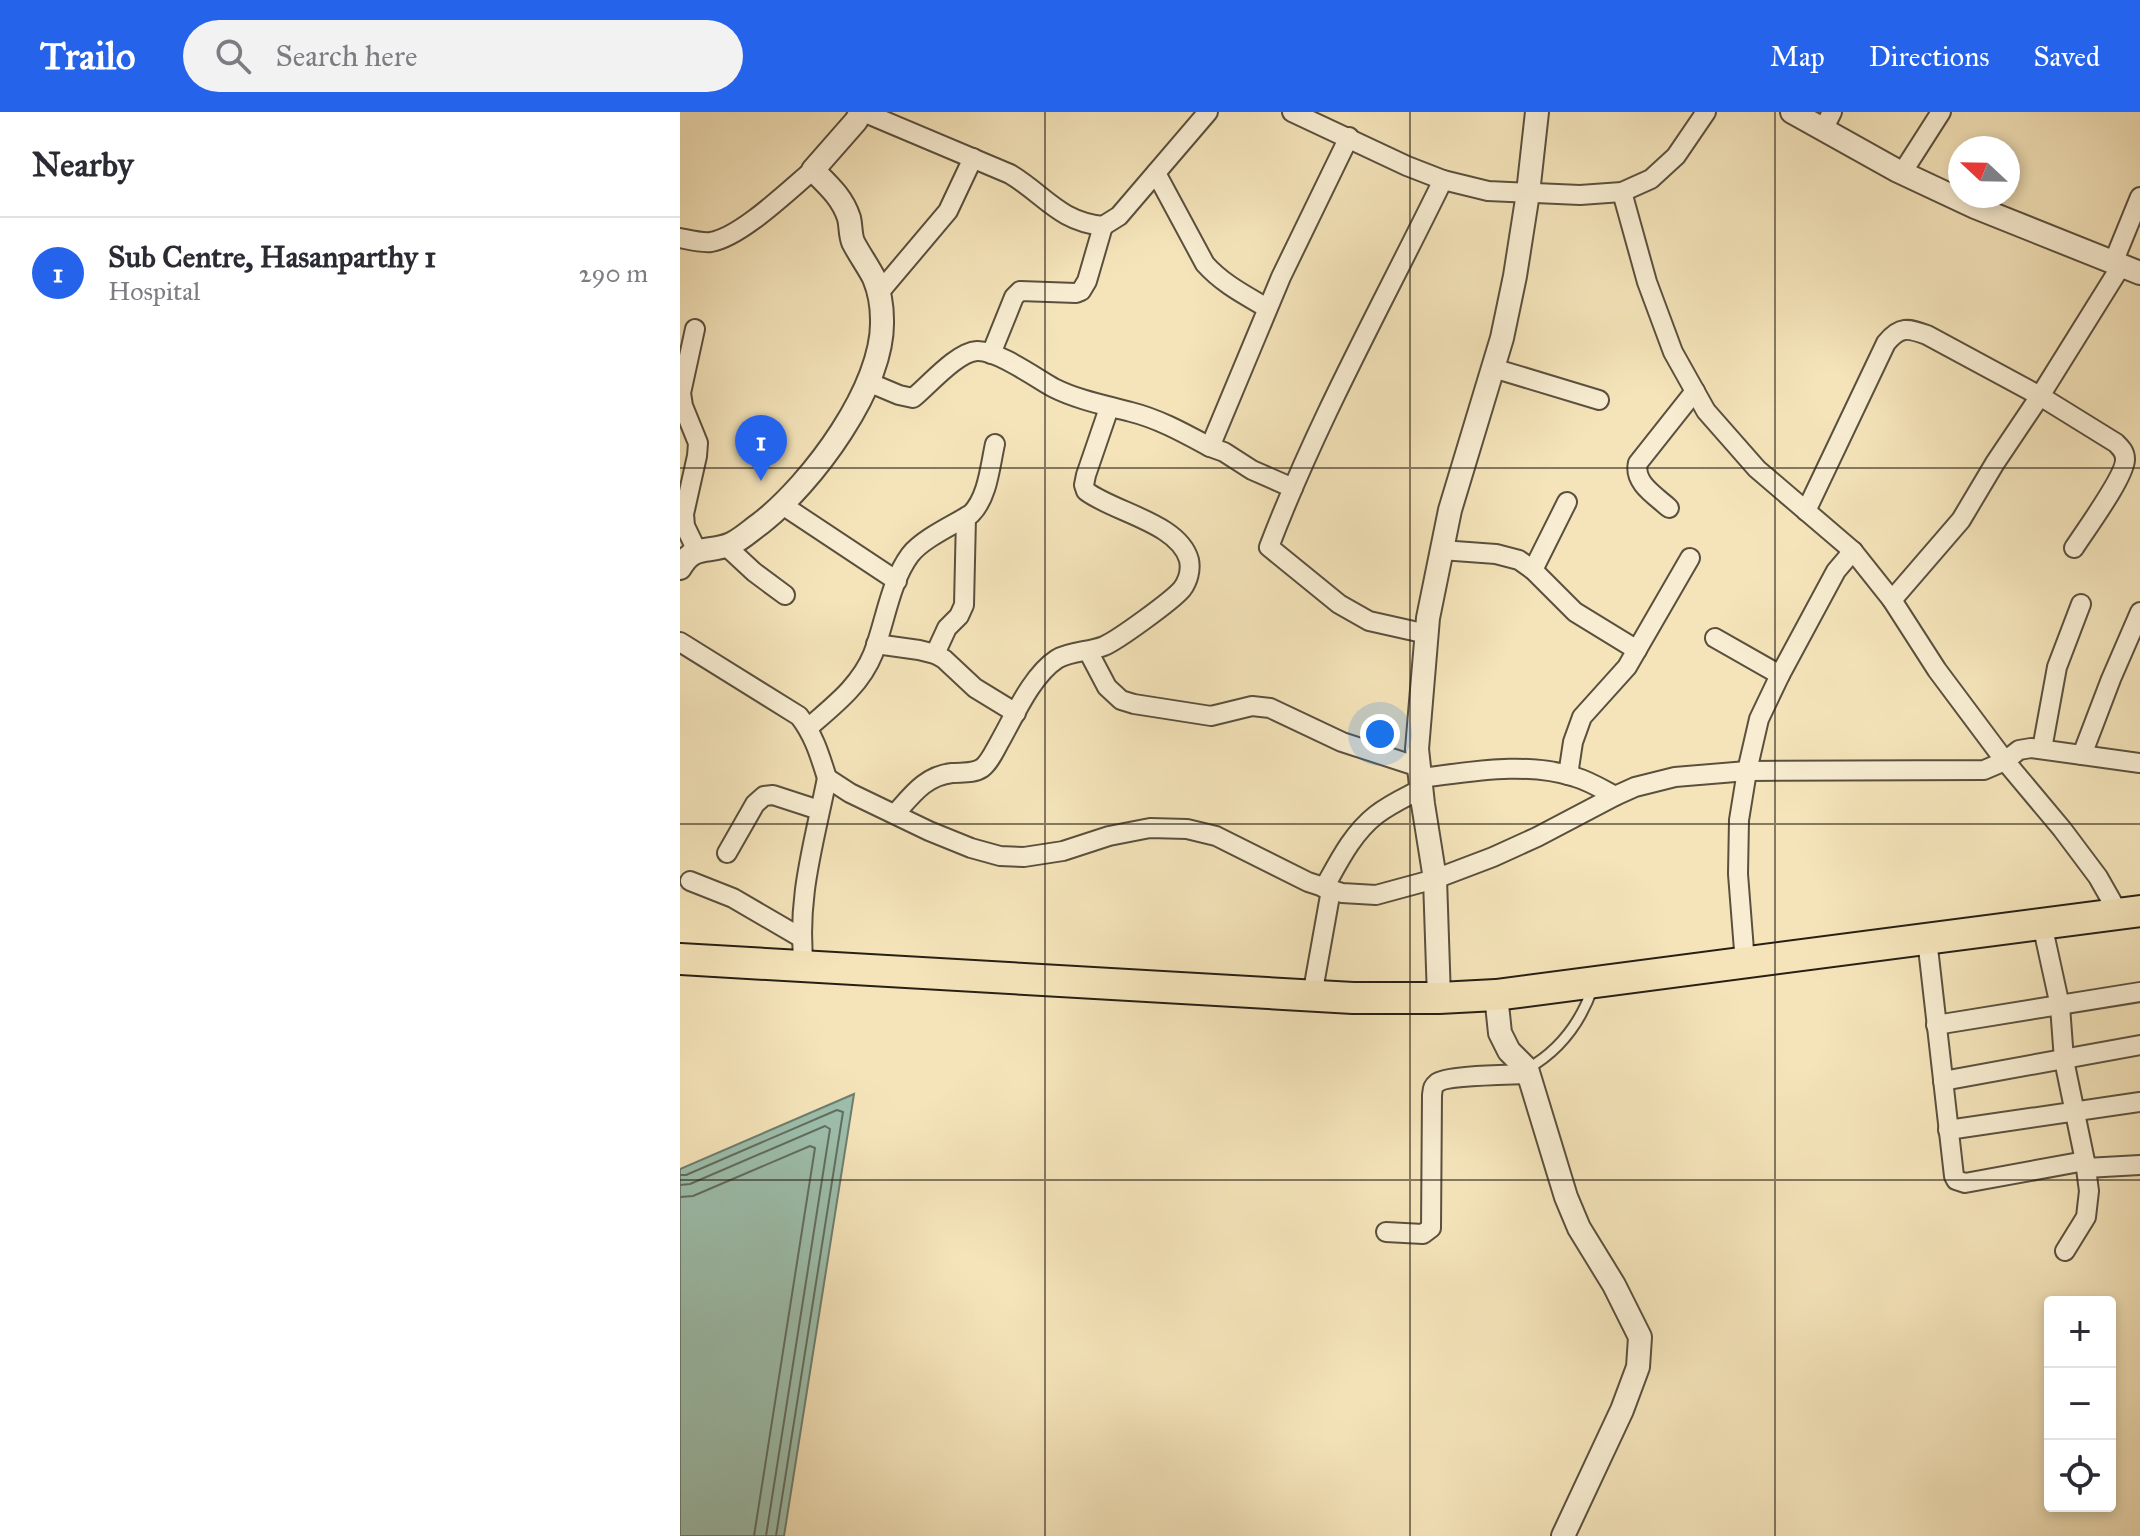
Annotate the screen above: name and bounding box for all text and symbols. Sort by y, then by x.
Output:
search box [183,20,743,92]
text: Trailo [40,33,135,79]
icon: search [211,34,255,78]
text: Search here [275,38,417,74]
text: Map [1770,39,1825,74]
text: Directions [1869,39,1990,74]
text: Saved [2034,39,2100,74]
north arrow [1948,136,2020,208]
text: Nearby [32,144,134,185]
text: Sub Centre, Hasanparthy 1 [108,239,436,275]
text: 1 [53,257,63,289]
text: 290 m [579,257,648,289]
text: Hospital [108,275,200,307]
pin: 1 [735,415,787,481]
your location [1360,714,1400,754]
map controls [2044,1296,2116,1512]
button: + [2044,1296,2116,1368]
button: − [2044,1368,2116,1440]
button: locate [2044,1440,2116,1512]

